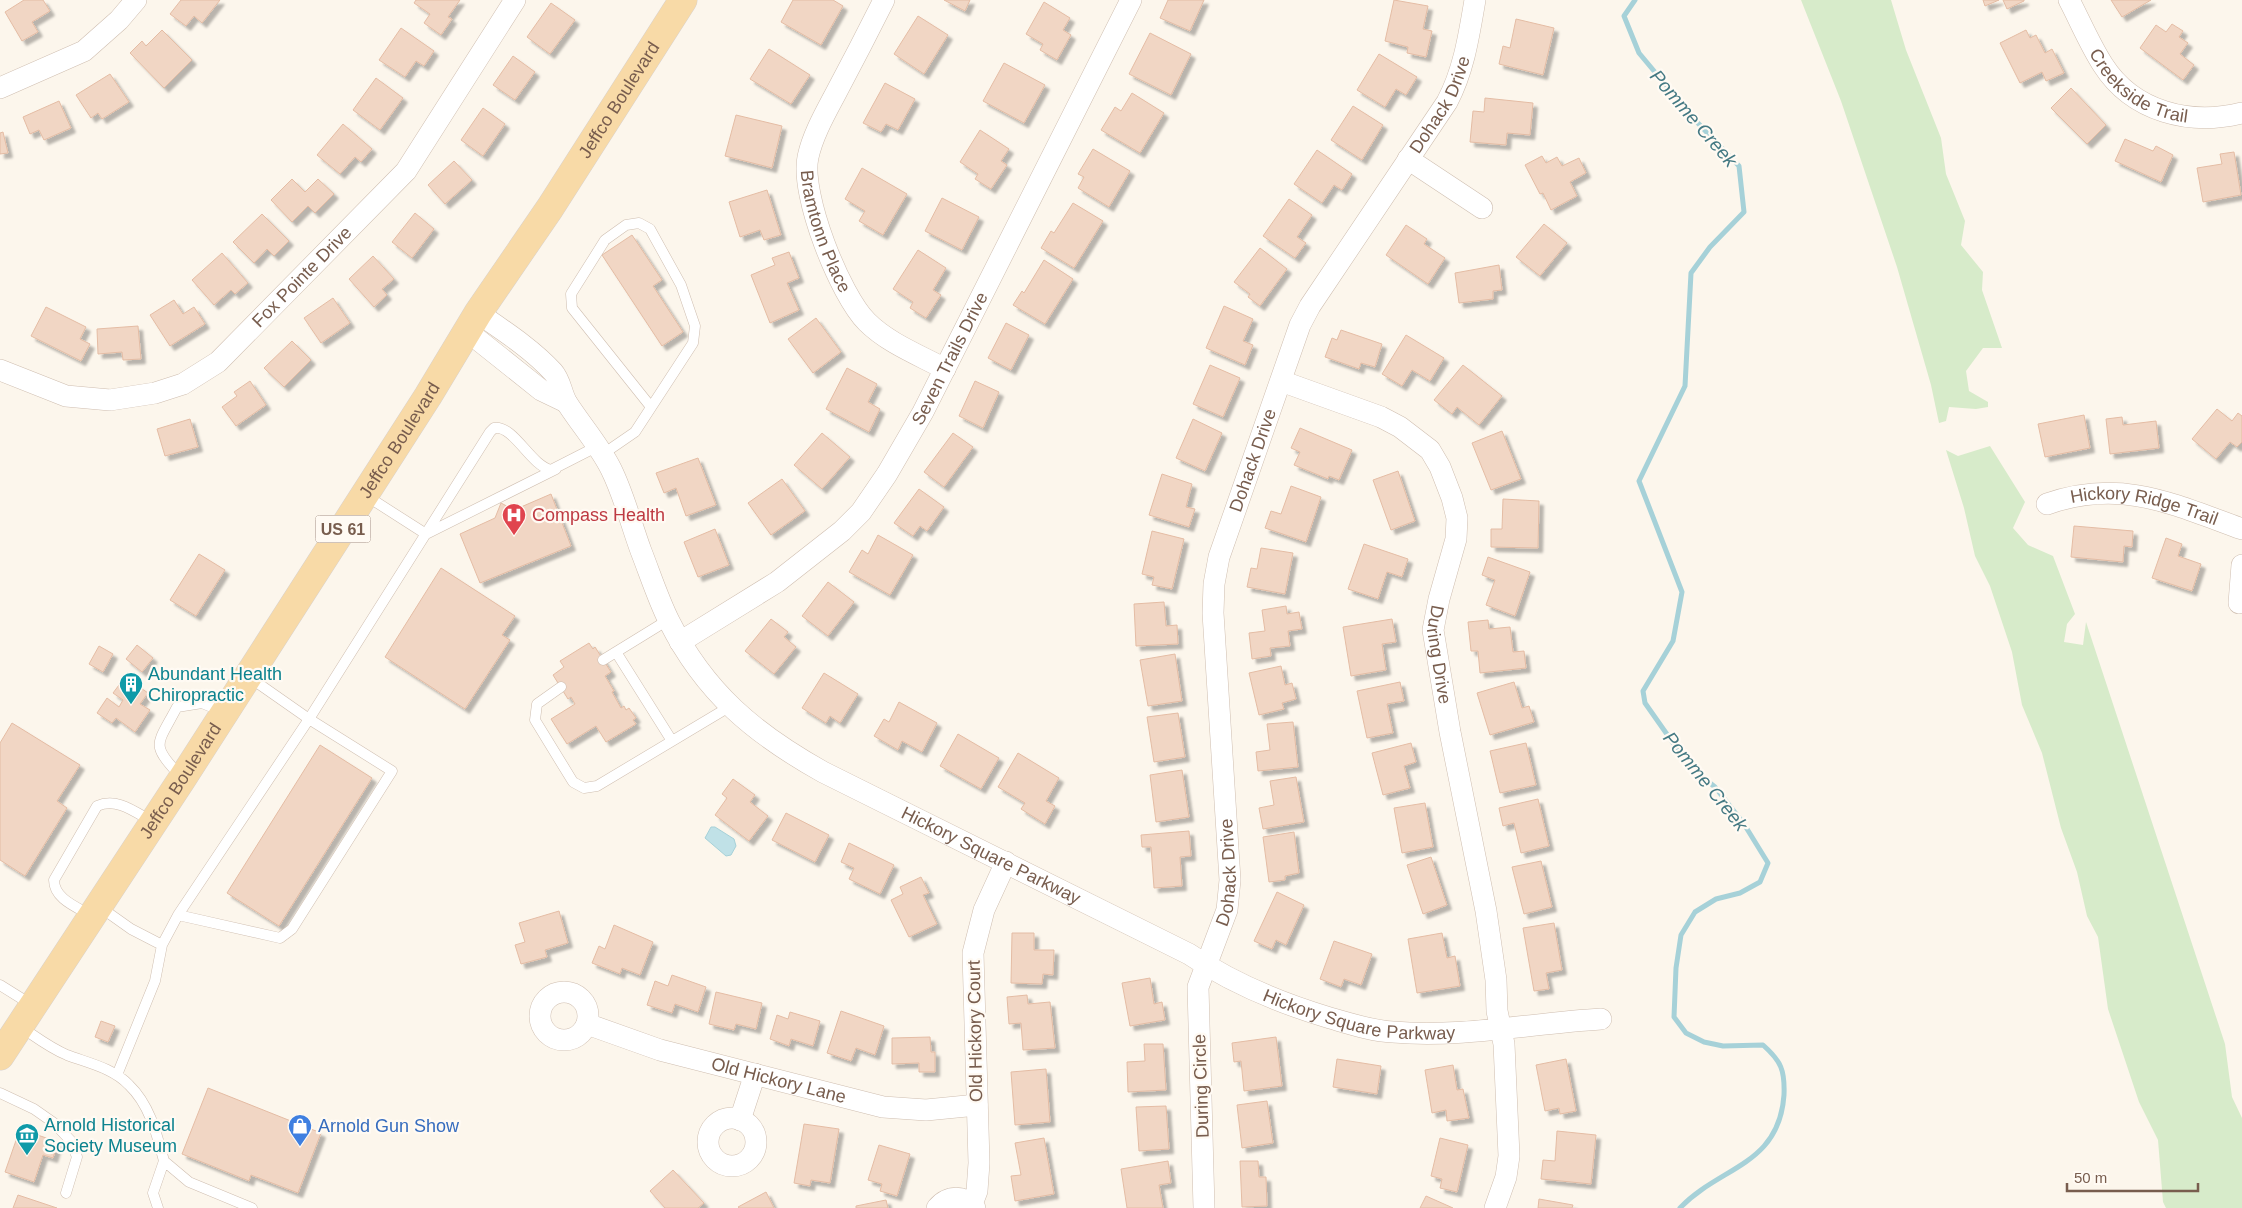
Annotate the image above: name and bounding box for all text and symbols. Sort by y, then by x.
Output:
street label: Jeffco Boulevard [575,38,664,162]
street label: Creekside Trail [2085,45,2189,127]
street label: Dohack Drive [1406,54,1474,157]
water label: Pomme Creek [1646,66,1742,172]
street label: Bramtonn Place [797,169,855,296]
street label: Fox Pointe Drive [248,222,356,331]
street label: Seven Trails Drive [908,289,992,429]
street label: Jeffco Boulevard [355,379,444,502]
street label: Dohack Drive [1226,406,1280,515]
street label: Hickory Ridge Trail [2069,483,2221,529]
hospital icon: Compass Health [501,502,527,536]
place label: Compass Health [532,505,665,525]
road number: US 61 [316,516,370,542]
street label: During Drive [1423,603,1455,706]
place label: Abundant Health Chiropractic [148,664,282,705]
building icon: Abundant Health Chiropractic [118,671,144,705]
street label: Jeffco Boulevard [136,719,225,842]
water label: Pomme Creek [1659,728,1753,836]
street label: Hickory Square Parkway [898,803,1084,908]
street label: Dohack Drive [1212,818,1240,929]
street label: Old Hickory Court [964,960,986,1102]
street label: Hickory Square Parkway [1260,985,1456,1043]
street label: During Circle [1189,1034,1213,1138]
street label: Old Hickory Lane [709,1054,848,1107]
shop icon: Arnold Gun Show [287,1113,313,1147]
place label: Arnold Historical Society Museum [44,1115,177,1156]
place label: Arnold Gun Show [318,1116,460,1136]
museum icon: Arnold Historical Society Museum [14,1122,40,1156]
scale bar [2067,1160,2198,1192]
text: 50 m [2074,1169,2107,1186]

